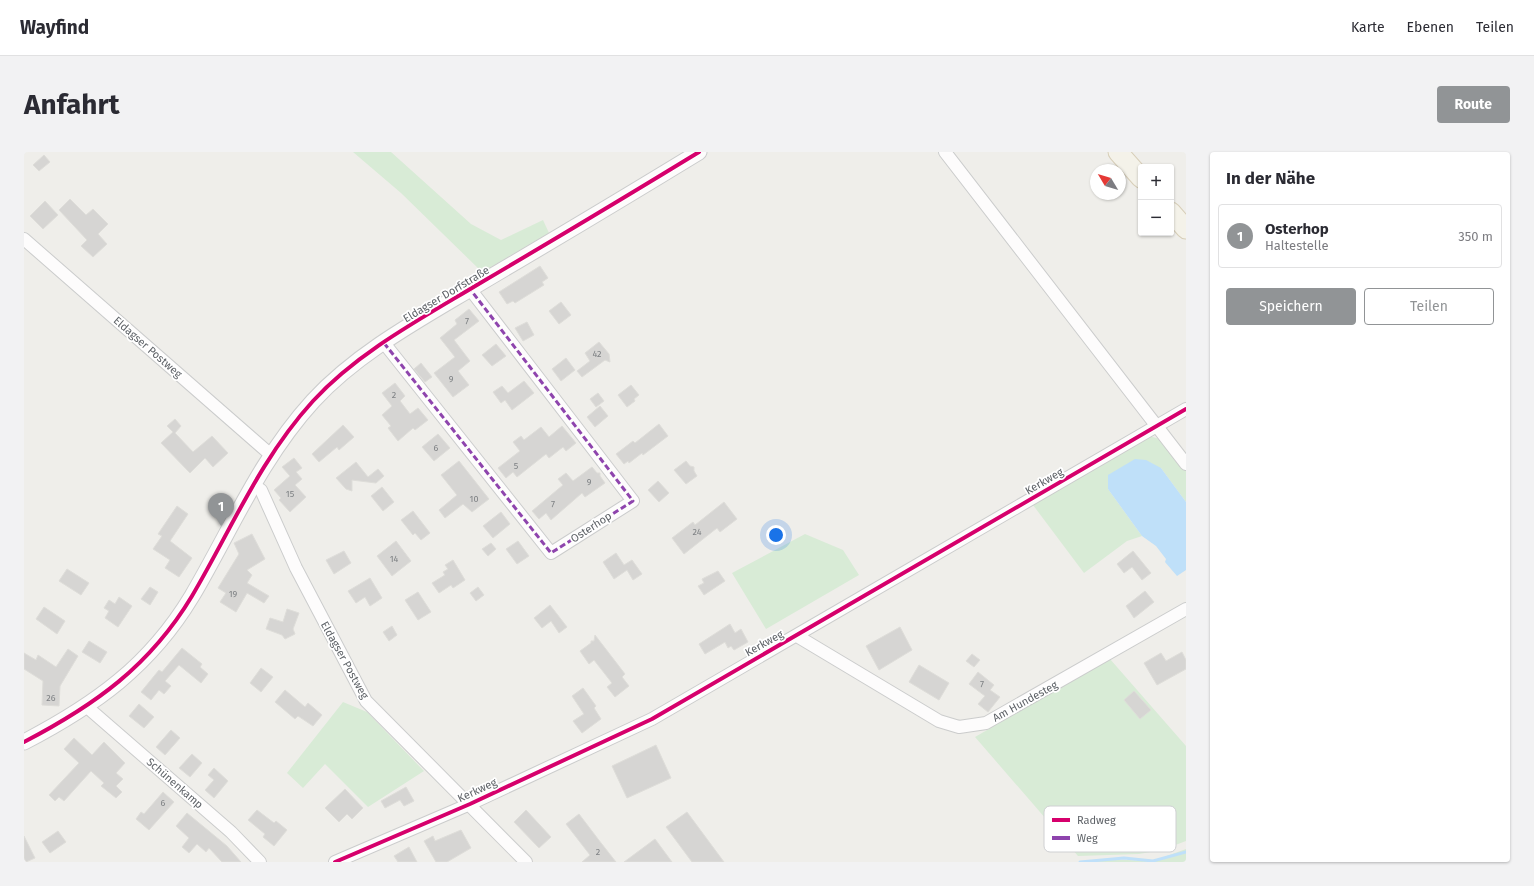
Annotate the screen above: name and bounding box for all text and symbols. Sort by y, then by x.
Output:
text: Wayfind [20,16,89,39]
text: Karte [1351,19,1385,36]
text: Ebenen [1407,19,1454,36]
text: Teilen [1476,19,1514,36]
button: Route [1437,86,1510,123]
text: Anfahrt [24,88,120,121]
north arrow [1090,164,1126,200]
map controls [1138,164,1174,236]
button: + [1138,164,1174,200]
text: In der Nähe [1226,168,1315,189]
button: − [1138,200,1174,236]
text: Osterhop [1265,220,1329,238]
text: 1 [1237,229,1243,244]
text: 350 m [1458,229,1493,244]
text: Haltestelle [1265,238,1328,253]
street label: Eldagser Dorfstraße [401,264,492,325]
button: Speichern [1226,288,1356,325]
button: Teilen [1364,288,1494,325]
street label: Eldagser Postweg [111,314,185,381]
house number: 7 [465,316,469,326]
house number: 42 [592,349,602,359]
house number: 9 [449,374,454,384]
house number: 2 [392,390,396,400]
house number: 6 [434,443,439,453]
house number: 5 [514,461,519,471]
street label: Kerkweg [1023,465,1066,498]
house number: 9 [587,477,592,487]
house number: 15 [286,489,295,499]
pin: 1 [208,493,234,526]
house number: 10 [470,494,478,504]
house number: 7 [551,499,555,509]
street label: Osterhop [568,509,614,545]
your location [766,525,786,545]
house number: 24 [692,527,702,537]
house number: 14 [390,554,399,564]
house number: 19 [229,589,238,599]
street label: Eldagser Postweg [318,619,371,701]
street label: Kerkweg [743,627,786,659]
street label: Am Hundesteg [991,678,1060,725]
house number: 7 [980,679,984,689]
house number: 26 [46,693,56,703]
street label: Schünenkamp [144,755,206,811]
street label: Kerkweg [456,776,499,805]
house number: 6 [161,798,166,808]
legend [1044,806,1176,852]
text: Radweg [1077,814,1116,827]
text: Weg [1077,832,1098,845]
house number: 2 [596,847,600,857]

